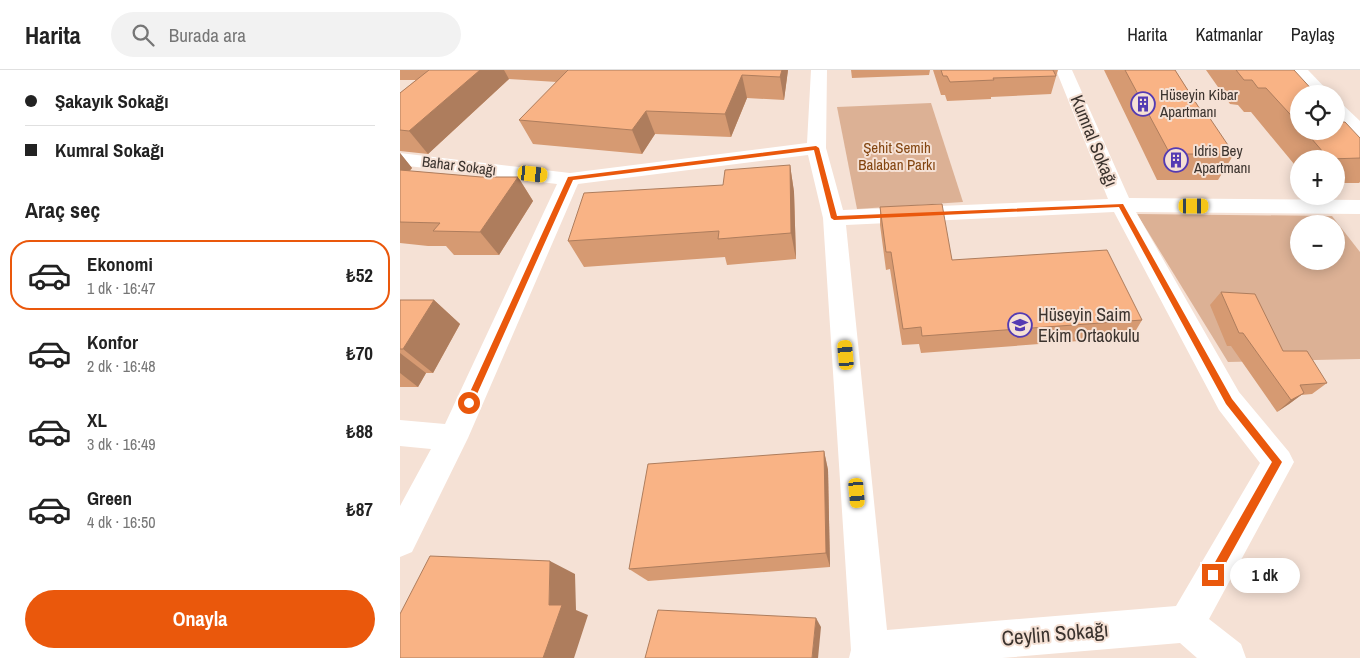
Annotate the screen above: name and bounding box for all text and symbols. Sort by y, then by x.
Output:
search box [111,12,461,57]
text: Harita [25,19,81,51]
icon: search [129,21,157,49]
text: Burada ara [169,22,246,48]
text: Harita [1127,22,1167,47]
text: Katmanlar [1195,22,1263,47]
text: Paylaş [1291,22,1335,47]
place label: Hüseyin Kibar Apartmanı [1159,84,1238,122]
map controls [1290,85,1345,270]
button: locate [1290,85,1345,140]
text: Şakayık Sokağı [55,88,168,114]
street label: Kumral Sokağı [1065,91,1124,190]
building icon: Hüseyin Kibar Apartmanı [1130,91,1156,117]
text: Kumral Sokağı [55,137,164,163]
park label: Şehit Semih Balaban Parkı [858,137,936,175]
place label: Idris Bey Apartmanı [1193,140,1251,178]
building icon: Idris Bey Apartmanı [1163,147,1189,173]
button: + [1290,150,1345,205]
street label: Bahar Sokağı [421,151,497,180]
car [517,165,548,183]
text: Araç seç [25,195,100,225]
car [1179,199,1209,214]
button: − [1290,215,1345,270]
text: Ekonomi [87,251,153,277]
icon: car [27,253,72,298]
text: ₺52 [346,262,373,288]
text: 1 dk · 16:47 [87,277,156,299]
place label: Hüseyin Saim Ekim Ortaokulu [1038,302,1140,348]
school or university icon: Hüseyin Saim Ekim Ortaokulu [1007,312,1033,338]
text: Konfor [87,329,138,355]
icon: car [27,331,72,376]
car [837,339,854,371]
text: ₺70 [346,340,373,366]
text: 2 dk · 16:48 [87,355,156,377]
route start [458,392,480,414]
text: XL [87,407,107,433]
icon: car [27,409,72,454]
text: ₺88 [346,418,373,444]
text: 3 dk · 16:49 [87,433,156,455]
car [848,477,865,509]
text: Green [87,485,132,511]
icon: car [27,487,72,532]
text: ₺87 [346,496,373,522]
text: 4 dk · 16:50 [87,511,156,533]
callout: 1 dk [1230,558,1300,592]
route end [1202,564,1224,586]
text: 1 dk [1252,564,1278,586]
button: Onayla [25,590,375,648]
street label: Ceylin Sokağı [1000,614,1110,653]

